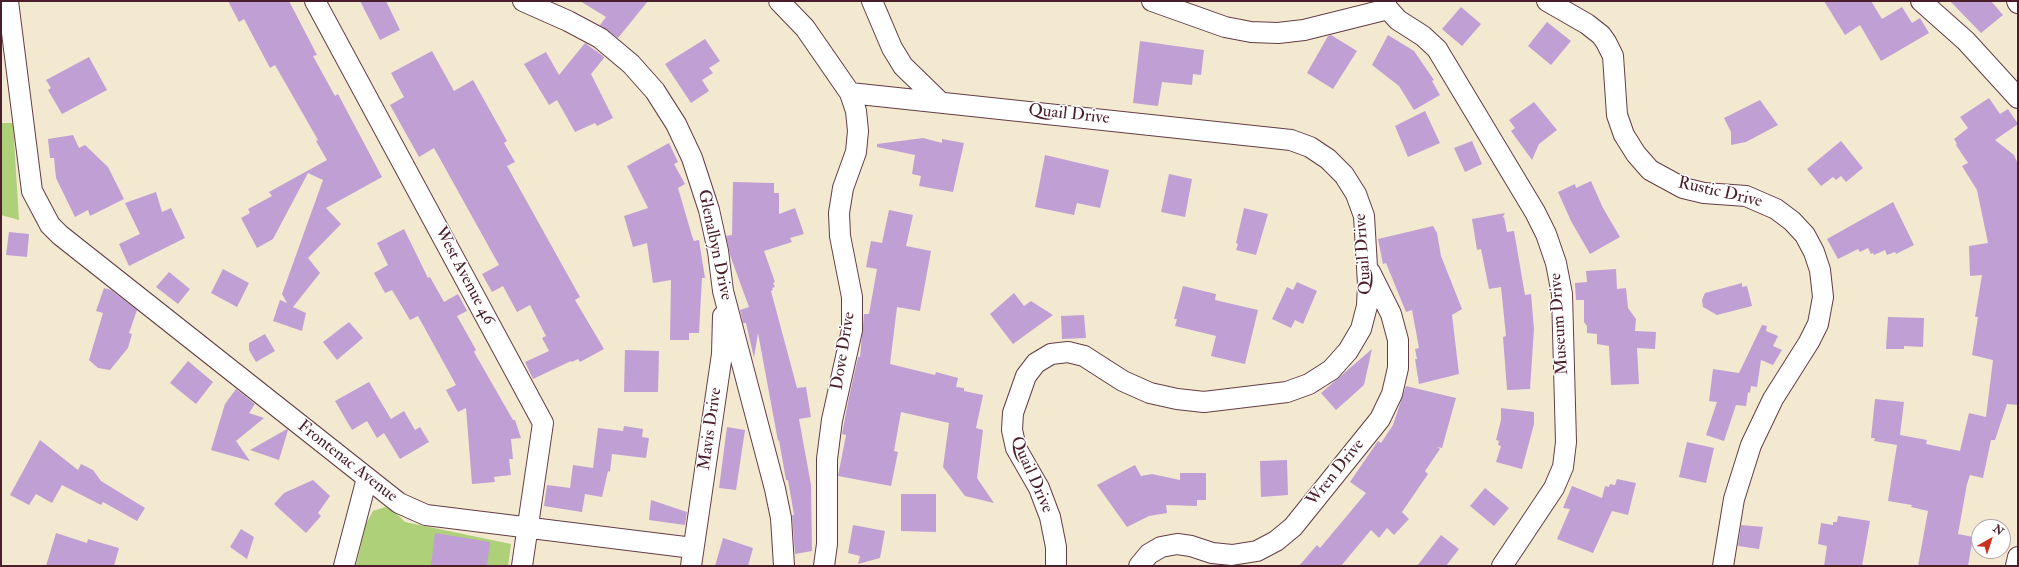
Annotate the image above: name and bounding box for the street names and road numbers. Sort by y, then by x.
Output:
street label: Quail Drive [1027,101,1111,129]
street label: Rustic Drive [1676,173,1764,213]
street label: Glenalbyn Drive [692,188,736,302]
street label: Quail Drive [1351,213,1377,295]
street label: West Avenue 46 [430,223,498,329]
street label: Museum Drive [1546,272,1574,376]
street label: Dove Drive [828,311,860,391]
street label: Mavis Drive [695,386,727,472]
street label: Frontenac Avenue [293,417,401,507]
street label: Quail Drive [1005,434,1057,516]
street label: Wren Drive [1303,435,1369,511]

